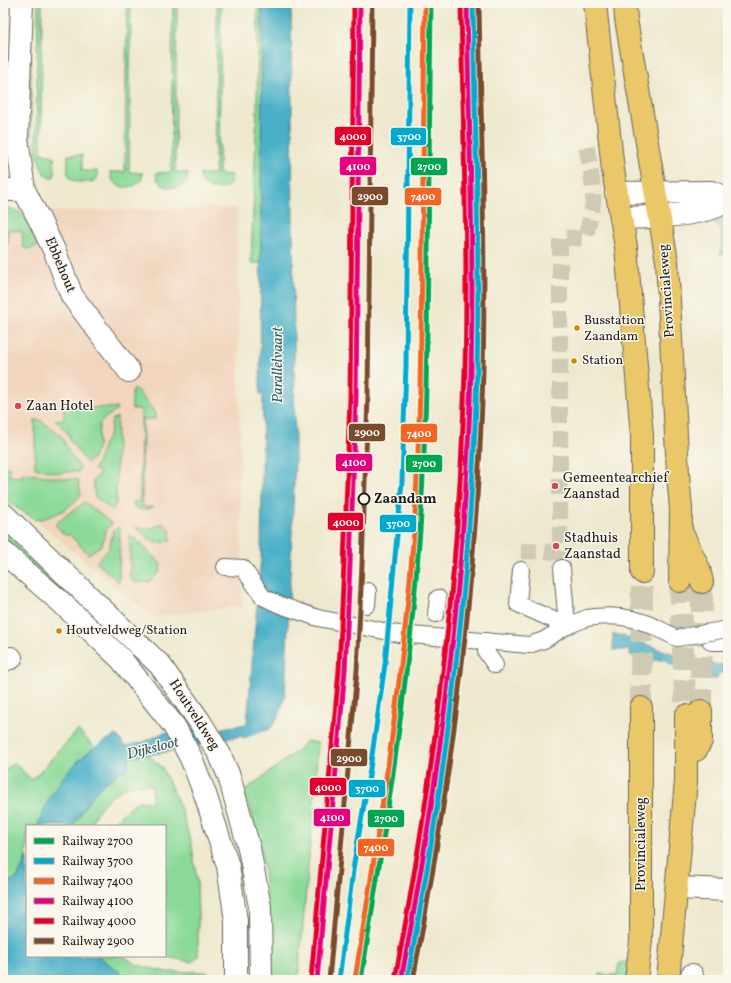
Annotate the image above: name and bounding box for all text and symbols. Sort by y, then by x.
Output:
line badge: 4000 [334,126,372,146]
line badge: 3700 [390,127,427,146]
text: 4000 [340,130,367,145]
text: 3700 [397,130,421,145]
line badge: 4100 [339,156,377,176]
line badge: 2700 [410,157,448,176]
text: 4100 [346,160,371,175]
text: 2700 [417,160,441,175]
line badge: 2900 [351,186,389,206]
line badge: 7400 [404,187,442,206]
text: 2900 [357,190,383,205]
text: 7400 [411,190,435,205]
street label: Ebbehout [40,234,80,296]
street label: Provincialeweg [654,244,680,338]
place label: Busstation Zaandam [584,312,645,346]
marker: Busstation Zaandam [572,323,582,333]
water label: Parallelvaart [268,326,289,403]
place label: Station [582,352,623,370]
marker: Station [569,356,579,366]
place label: Zaan Hotel [26,397,94,416]
marker: Zaan Hotel [13,401,23,411]
line badge: 2900 [348,423,386,442]
line badge: 7400 [400,423,438,443]
text: 2900 [354,426,380,441]
text: 7400 [407,427,431,442]
line badge: 4100 [335,453,373,472]
line badge: 2700 [405,454,443,473]
text: 4100 [342,456,367,471]
text: 2700 [412,457,436,472]
place label: Gemeentearchief Zaanstad [563,469,669,504]
marker: Gemeentearchief Zaanstad [550,481,560,491]
place label: Zaandam [374,490,437,509]
marker: Zaandam [357,492,371,506]
line badge: 4000 [327,512,364,531]
line badge: 3700 [379,514,417,533]
text: 4000 [333,516,360,531]
text: 3700 [386,517,410,532]
place label: Stadhuis Zaanstad [564,529,621,564]
marker: Stadhuis Zaanstad [551,541,561,551]
place label: Houtveldweg/Station [66,622,188,640]
marker: Houtveldweg/Station [54,626,64,636]
street label: Houtveldweg [164,676,224,754]
water label: Dijksloot [125,732,182,766]
line badge: 2900 [330,748,368,767]
text: 2900 [336,752,362,767]
line badge: 4000 [309,777,347,796]
line badge: 3700 [348,779,386,798]
text: 4000 [315,781,342,796]
text: 3700 [355,782,379,797]
street label: Provincialeweg [632,797,651,891]
line badge: 4100 [313,808,351,827]
line badge: 2700 [367,809,405,828]
text: 4100 [320,811,345,826]
text: 2700 [374,812,398,827]
legend [26,825,166,957]
text: Railway 2700 [62,834,133,850]
line badge: 7400 [357,838,395,857]
text: 7400 [364,841,388,856]
text: Railway 3700 [62,854,133,870]
text: Railway 7400 [62,874,133,890]
text: Railway 4100 [62,894,133,910]
text: Railway 4000 [62,914,136,930]
text: Railway 2900 [62,934,134,950]

